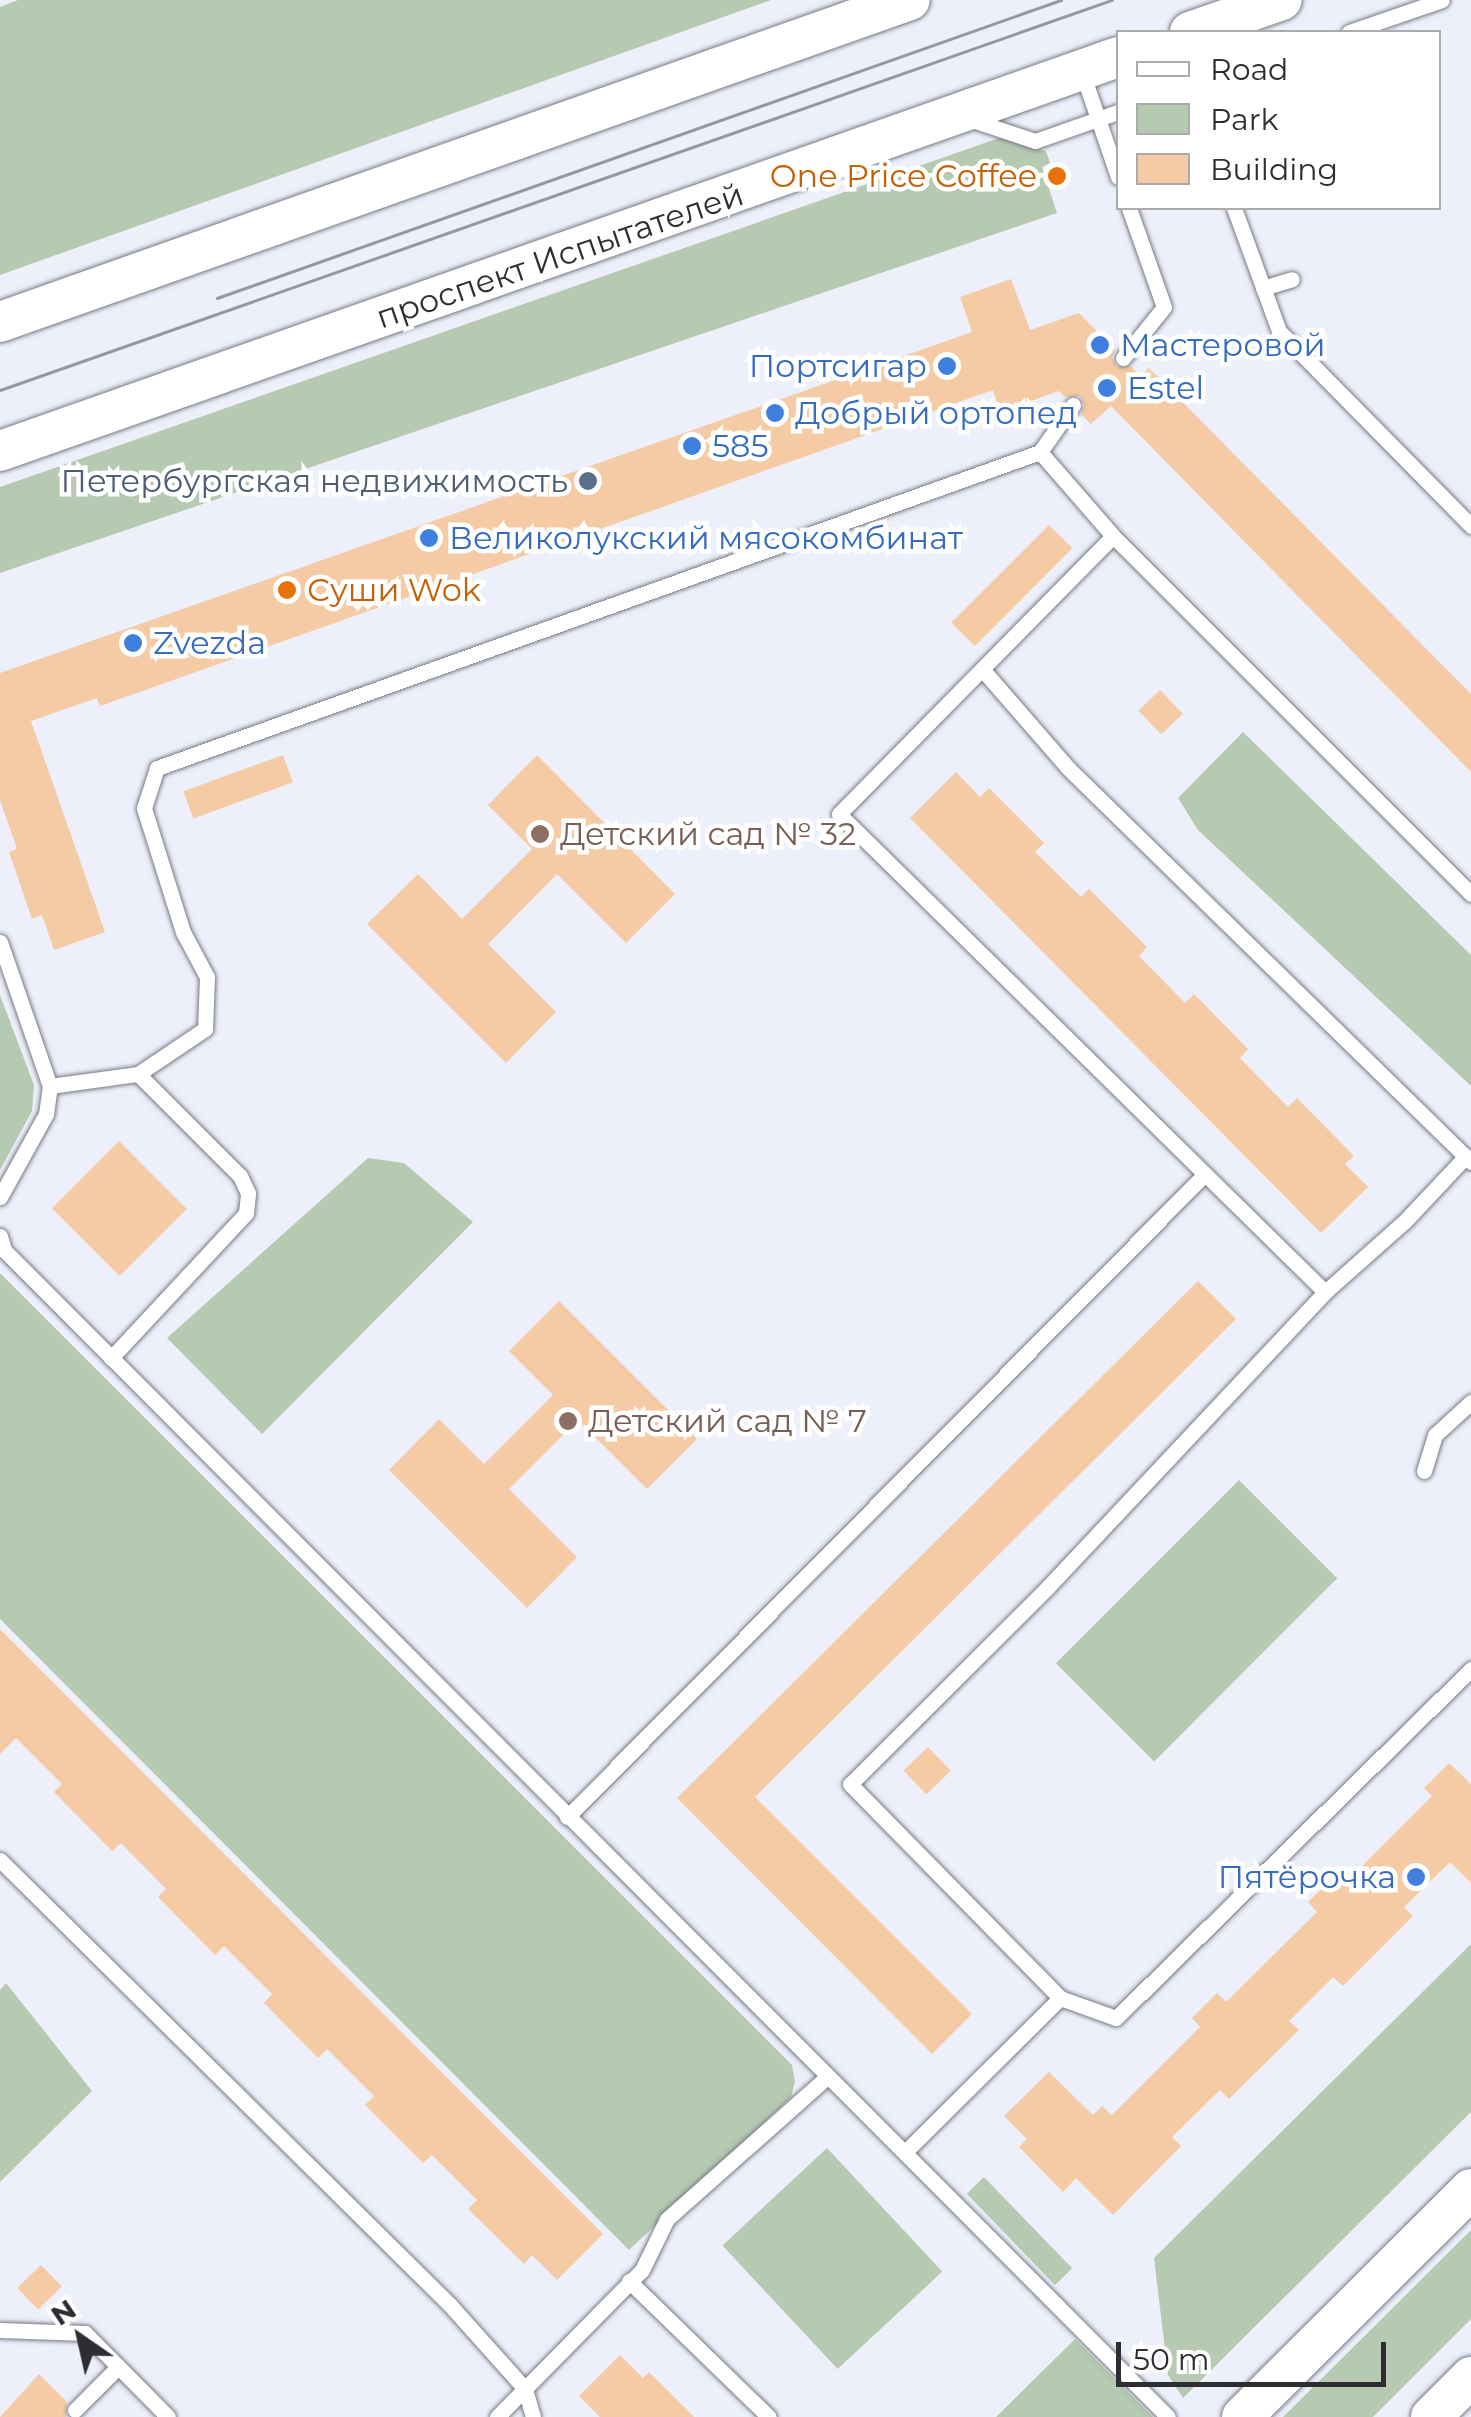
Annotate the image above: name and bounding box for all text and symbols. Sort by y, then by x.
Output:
legend [1116,30,1441,210]
text: Road [1210,51,1288,88]
text: Park [1210,101,1279,138]
text: Building [1210,151,1338,188]
place label: One Price Coffee [770,157,1037,195]
marker: One Price Coffee [1046,165,1068,187]
street label: проспект Испытателей [371,175,749,337]
place label: Мастеровой [1120,326,1325,364]
marker: Мастеровой [1089,334,1111,356]
place label: Портсигар [749,347,927,385]
marker: Портсигар [936,355,958,377]
place label: Estel [1127,369,1204,407]
marker: Estel [1096,377,1118,399]
place label: Добрый ортопед [795,394,1077,432]
marker: Добрый ортопед [764,402,786,424]
place label: 585 [712,427,769,465]
marker: 585 [681,435,703,457]
place label: Петербургская недвижимость [61,462,568,500]
marker: Петербургская недвижимость [577,470,599,492]
place label: Великолукский мясокомбинат [449,519,963,557]
marker: Великолукский мясокомбинат [418,527,440,549]
place label: Суши Wok [307,571,481,609]
marker: Суши Wok [276,579,298,601]
place label: Zvezda [153,624,266,662]
marker: Zvezda [122,632,144,654]
place label: Детский сад № 32 [560,815,856,853]
marker: Детский сад № 32 [529,823,551,845]
place label: Детский сад № 7 [588,1402,867,1440]
marker: Детский сад № 7 [557,1410,579,1432]
place label: Пятёрочка [1218,1858,1396,1896]
marker: Пятёрочка [1405,1866,1427,1888]
north arrow [30,2287,130,2387]
text: N [44,2292,82,2333]
scale bar [1121,2322,1391,2384]
text: 50 m [1133,2341,1210,2378]

